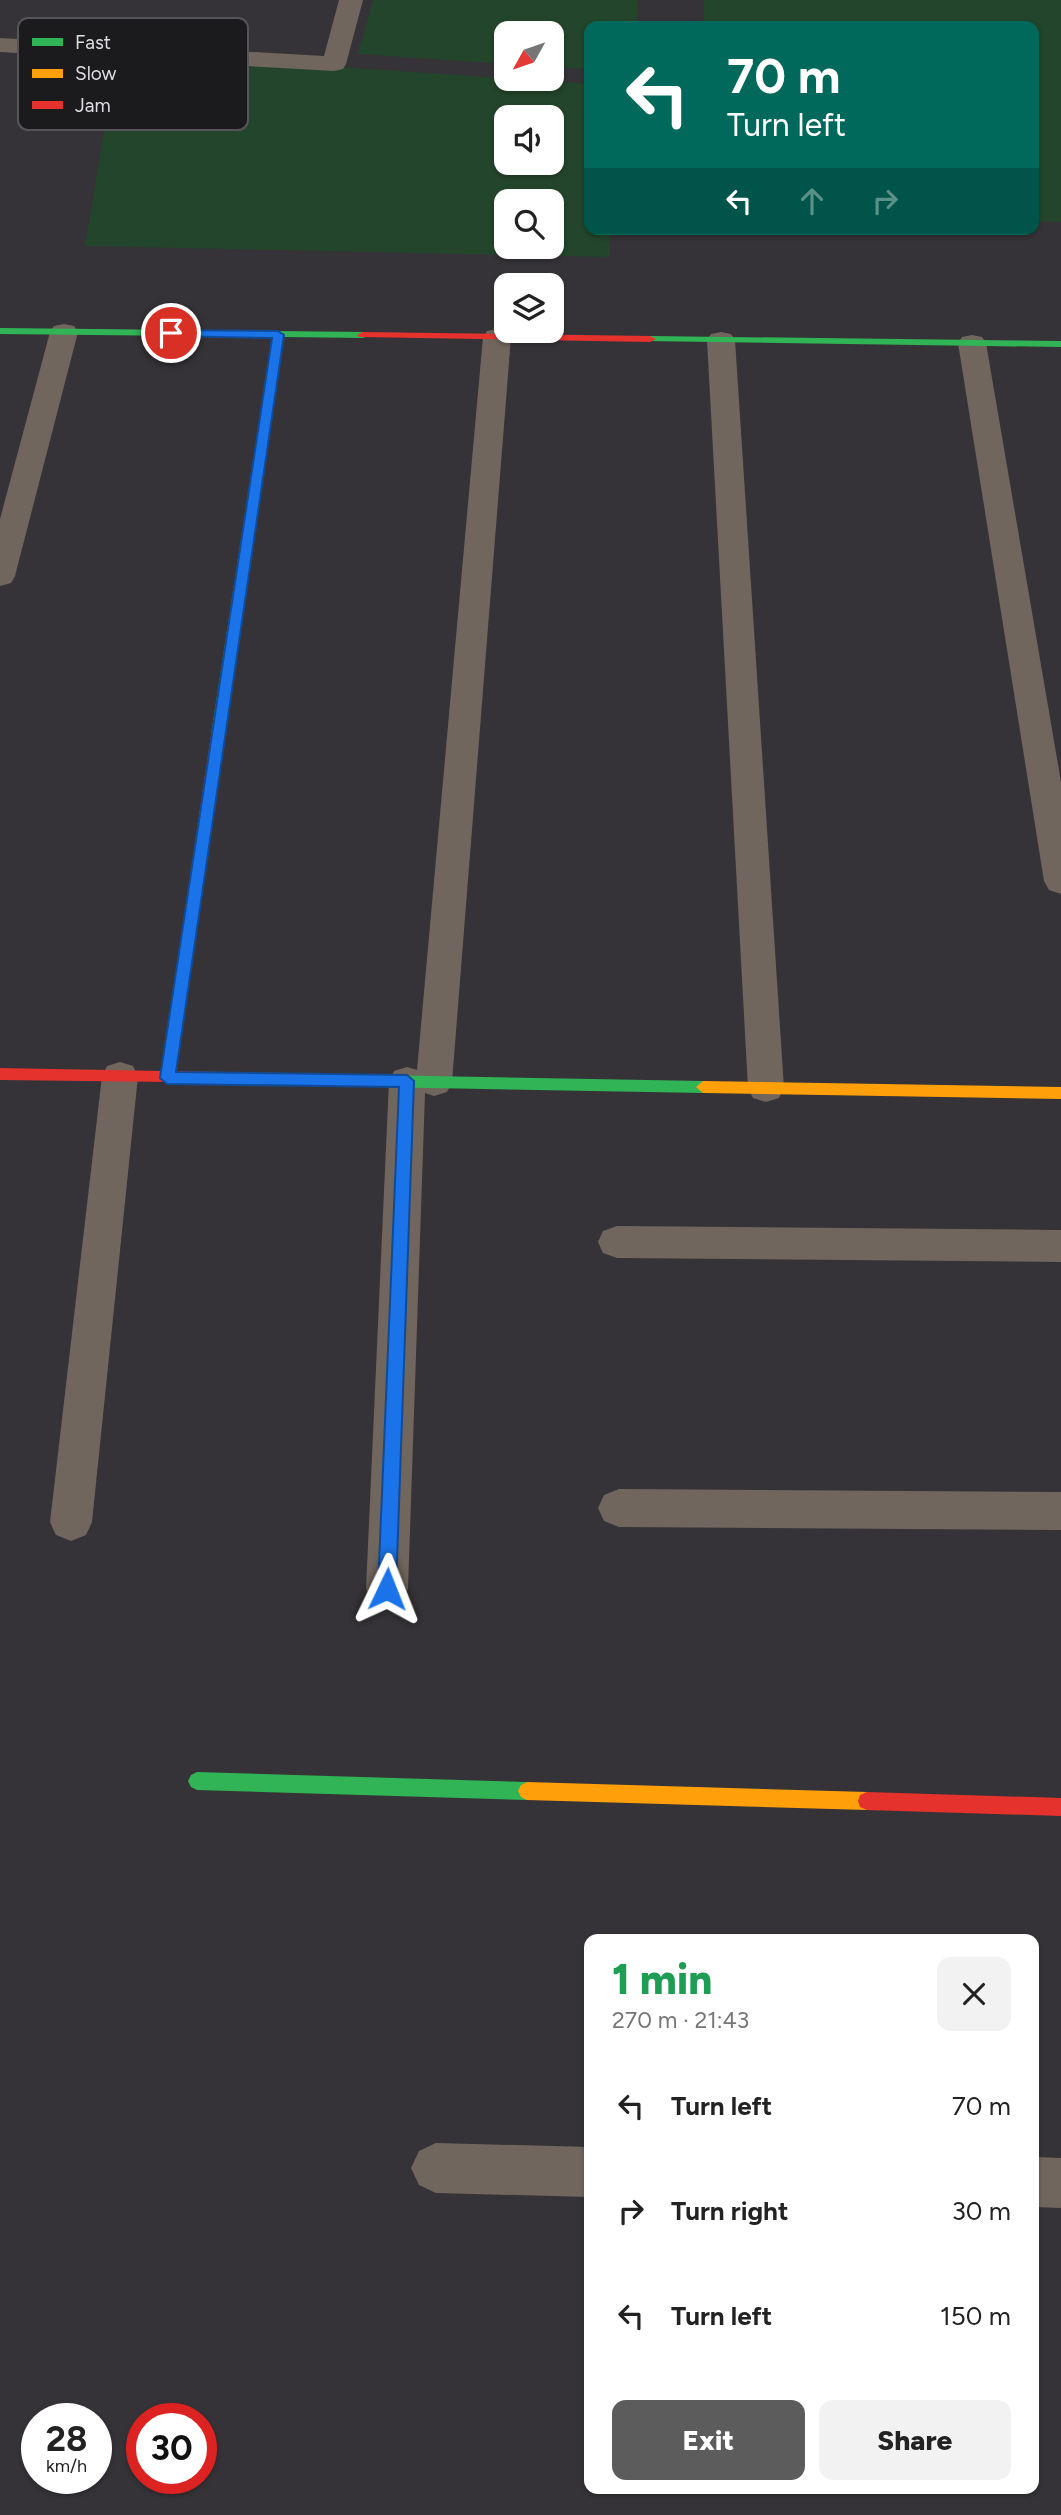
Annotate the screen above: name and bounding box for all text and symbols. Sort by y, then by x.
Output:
legend [18,18,248,130]
north arrow [494,21,564,91]
map controls [494,21,564,343]
text: Fast [75,31,111,54]
text: 70 m [727,46,840,105]
icon: left [612,49,703,140]
text: Slow [75,62,117,85]
text: Jam [75,94,111,117]
button: sound [494,105,564,175]
text: Turn left [727,106,846,144]
icon: left [720,182,758,220]
icon: ahead [793,182,831,220]
icon: right [866,182,904,220]
button: search [494,189,564,259]
button: layers [494,273,564,343]
pin [141,303,201,363]
icon: arrive [152,314,190,352]
position arrow [350,1552,424,1626]
text: 1 min [612,1954,712,2005]
button: close [937,1957,1011,2031]
text: 270 m · 21:43 [612,2006,749,2034]
icon: left [612,2087,650,2125]
text: Turn left [671,2090,772,2122]
text: 70 m [952,2090,1011,2122]
icon: right [612,2192,650,2230]
text: Turn right [671,2195,788,2227]
text: 30 m [952,2195,1011,2227]
icon: left [612,2297,650,2335]
text: Turn left [671,2300,772,2332]
text: 150 m [940,2300,1011,2332]
button: Exit [612,2400,805,2480]
button: Share [819,2400,1011,2480]
speed limit sign: 30 [126,2403,217,2494]
text: 28 [46,2418,87,2460]
text: km/h [46,2455,87,2477]

